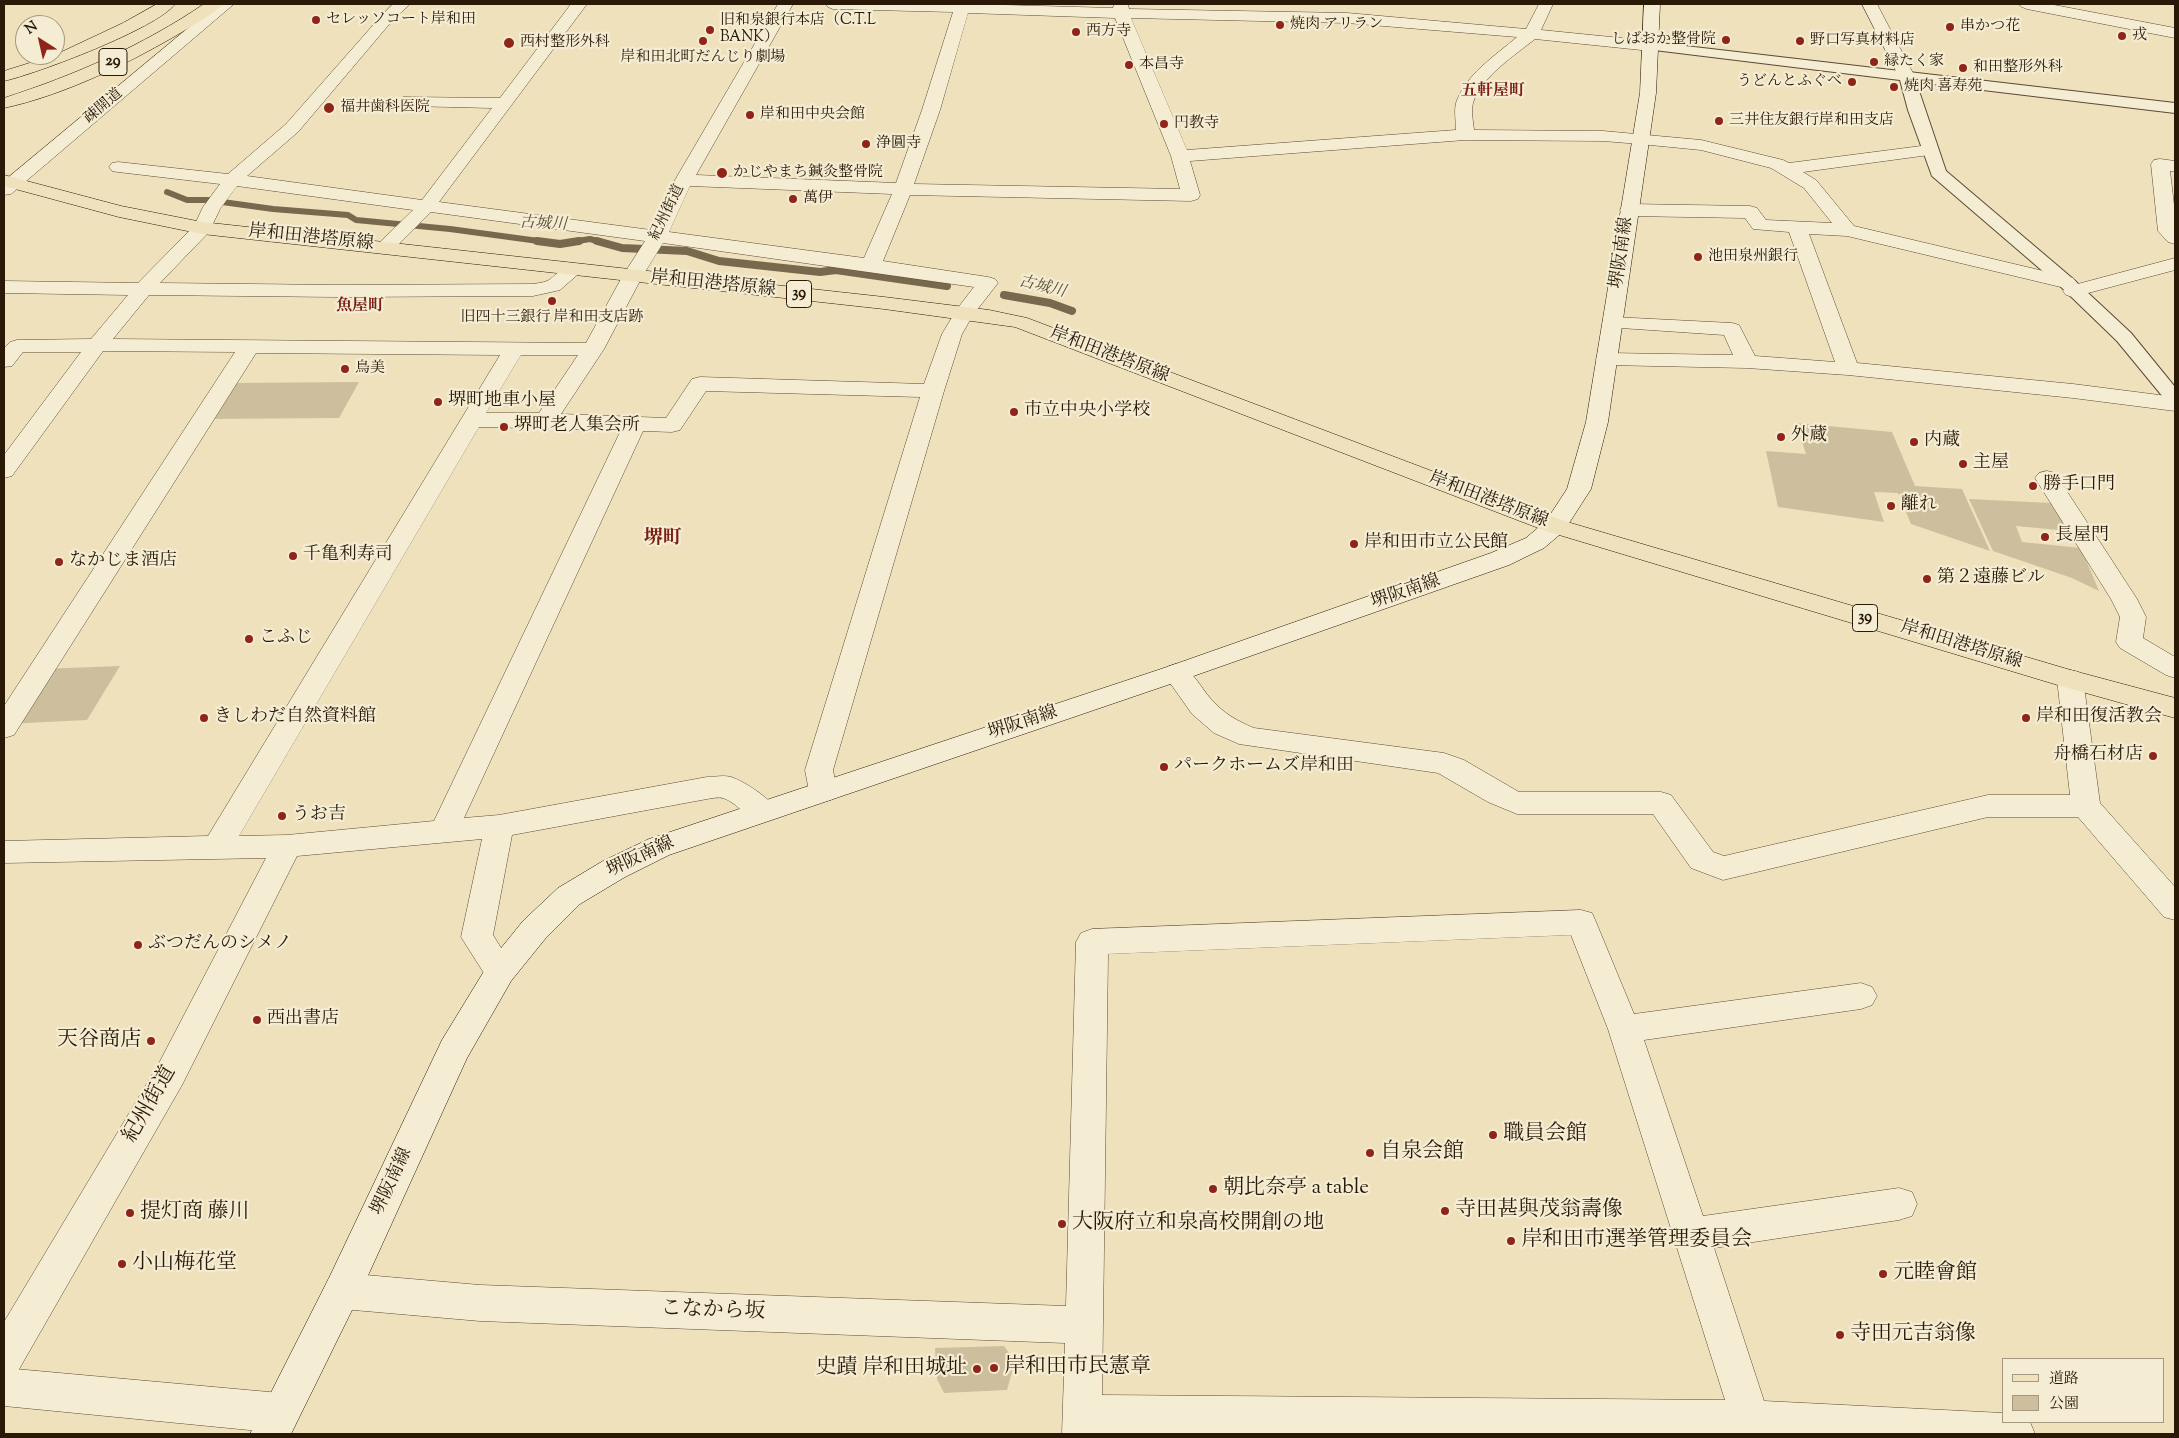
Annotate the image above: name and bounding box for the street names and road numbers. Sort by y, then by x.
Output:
road number: 29 [99,48,127,76]
street label: 疎開道 [81,86,127,128]
street label: 紀州街道 [647,182,689,244]
street label: 堺阪南線 [1607,216,1639,290]
street label: 岸和田港塔原線 [247,222,375,256]
street label: 岸和田港塔原線 [649,268,777,302]
road number: 39 [786,280,812,308]
street label: 岸和田港塔原線 [1046,323,1172,389]
street label: 岸和田港塔原線 [1425,468,1551,534]
street label: 堺阪南線 [1368,571,1444,615]
road number: 39 [1852,604,1878,632]
street label: 岸和田港塔原線 [1898,617,2024,675]
street label: 堺阪南線 [985,703,1061,745]
street label: 堺阪南線 [604,833,678,883]
street label: 紀州街道 [119,1062,183,1148]
street label: 堺阪南線 [368,1145,418,1219]
street label: こなから坂 [660,1298,766,1326]

